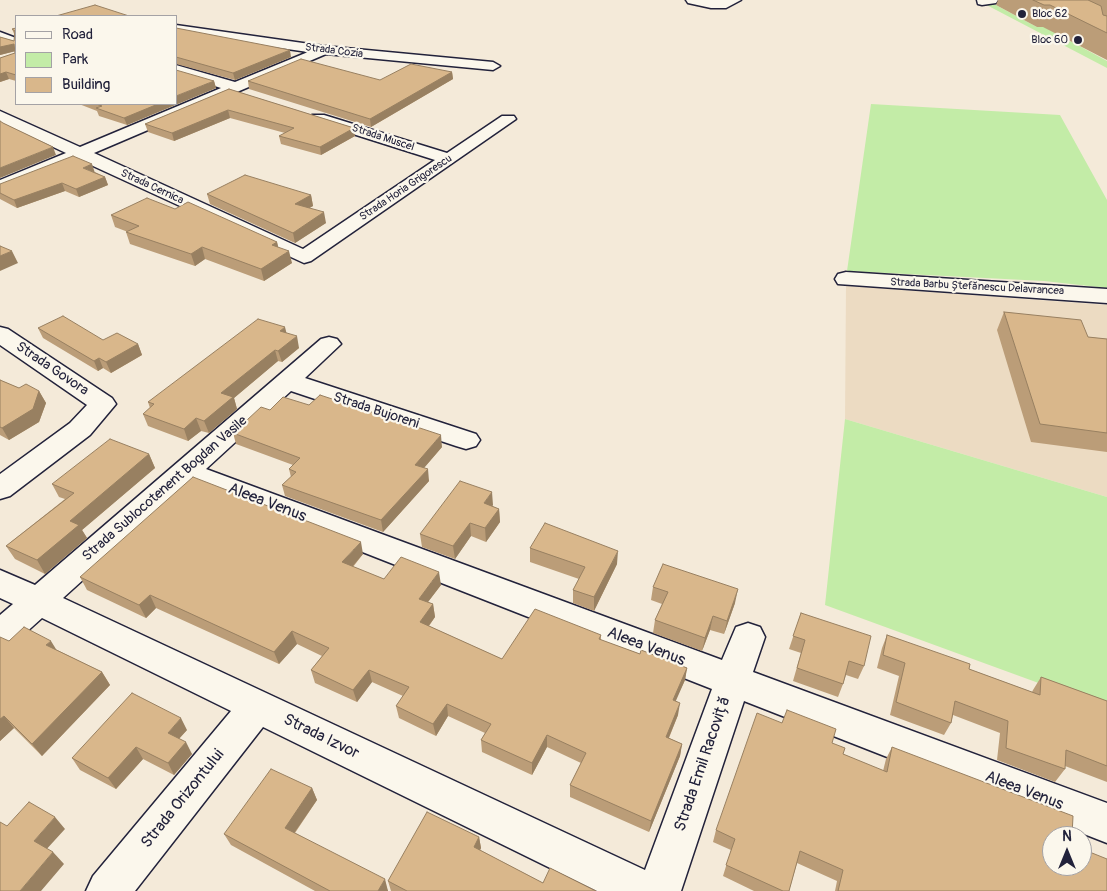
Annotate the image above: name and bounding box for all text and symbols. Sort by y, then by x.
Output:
place label: Bloc 62 [1032,7,1067,21]
marker: Bloc 62 [1016,8,1028,20]
legend [15,15,178,105]
text: Road [62,25,93,44]
place label: Bloc 60 [1031,33,1068,47]
marker: Bloc 60 [1072,34,1084,46]
street label: Strada Cozia [304,41,364,61]
text: Park [62,50,88,69]
text: Building [62,75,110,94]
street label: Strada Muscel [350,122,416,154]
street label: Strada Horia Grigorescu [357,152,455,224]
street label: Strada Cernica [118,167,186,207]
street label: Strada Barbu Ștefănescu Delavrancea [890,276,1064,298]
street label: Strada Govora [13,339,91,399]
street label: Strada Bujoreni [331,389,421,433]
street label: Strada Sublocotenent Bogdan Vasile [79,413,251,565]
street label: Aleea Venus [225,479,309,527]
street label: Aleea Venus [604,623,688,671]
street label: Strada Emil Racoviță [671,694,735,834]
street label: Strada Izvor [280,710,362,764]
street label: Strada Orizontului [137,746,229,852]
street label: Aleea Venus [982,767,1066,815]
north arrow [1042,826,1092,876]
text: N [1062,828,1072,845]

